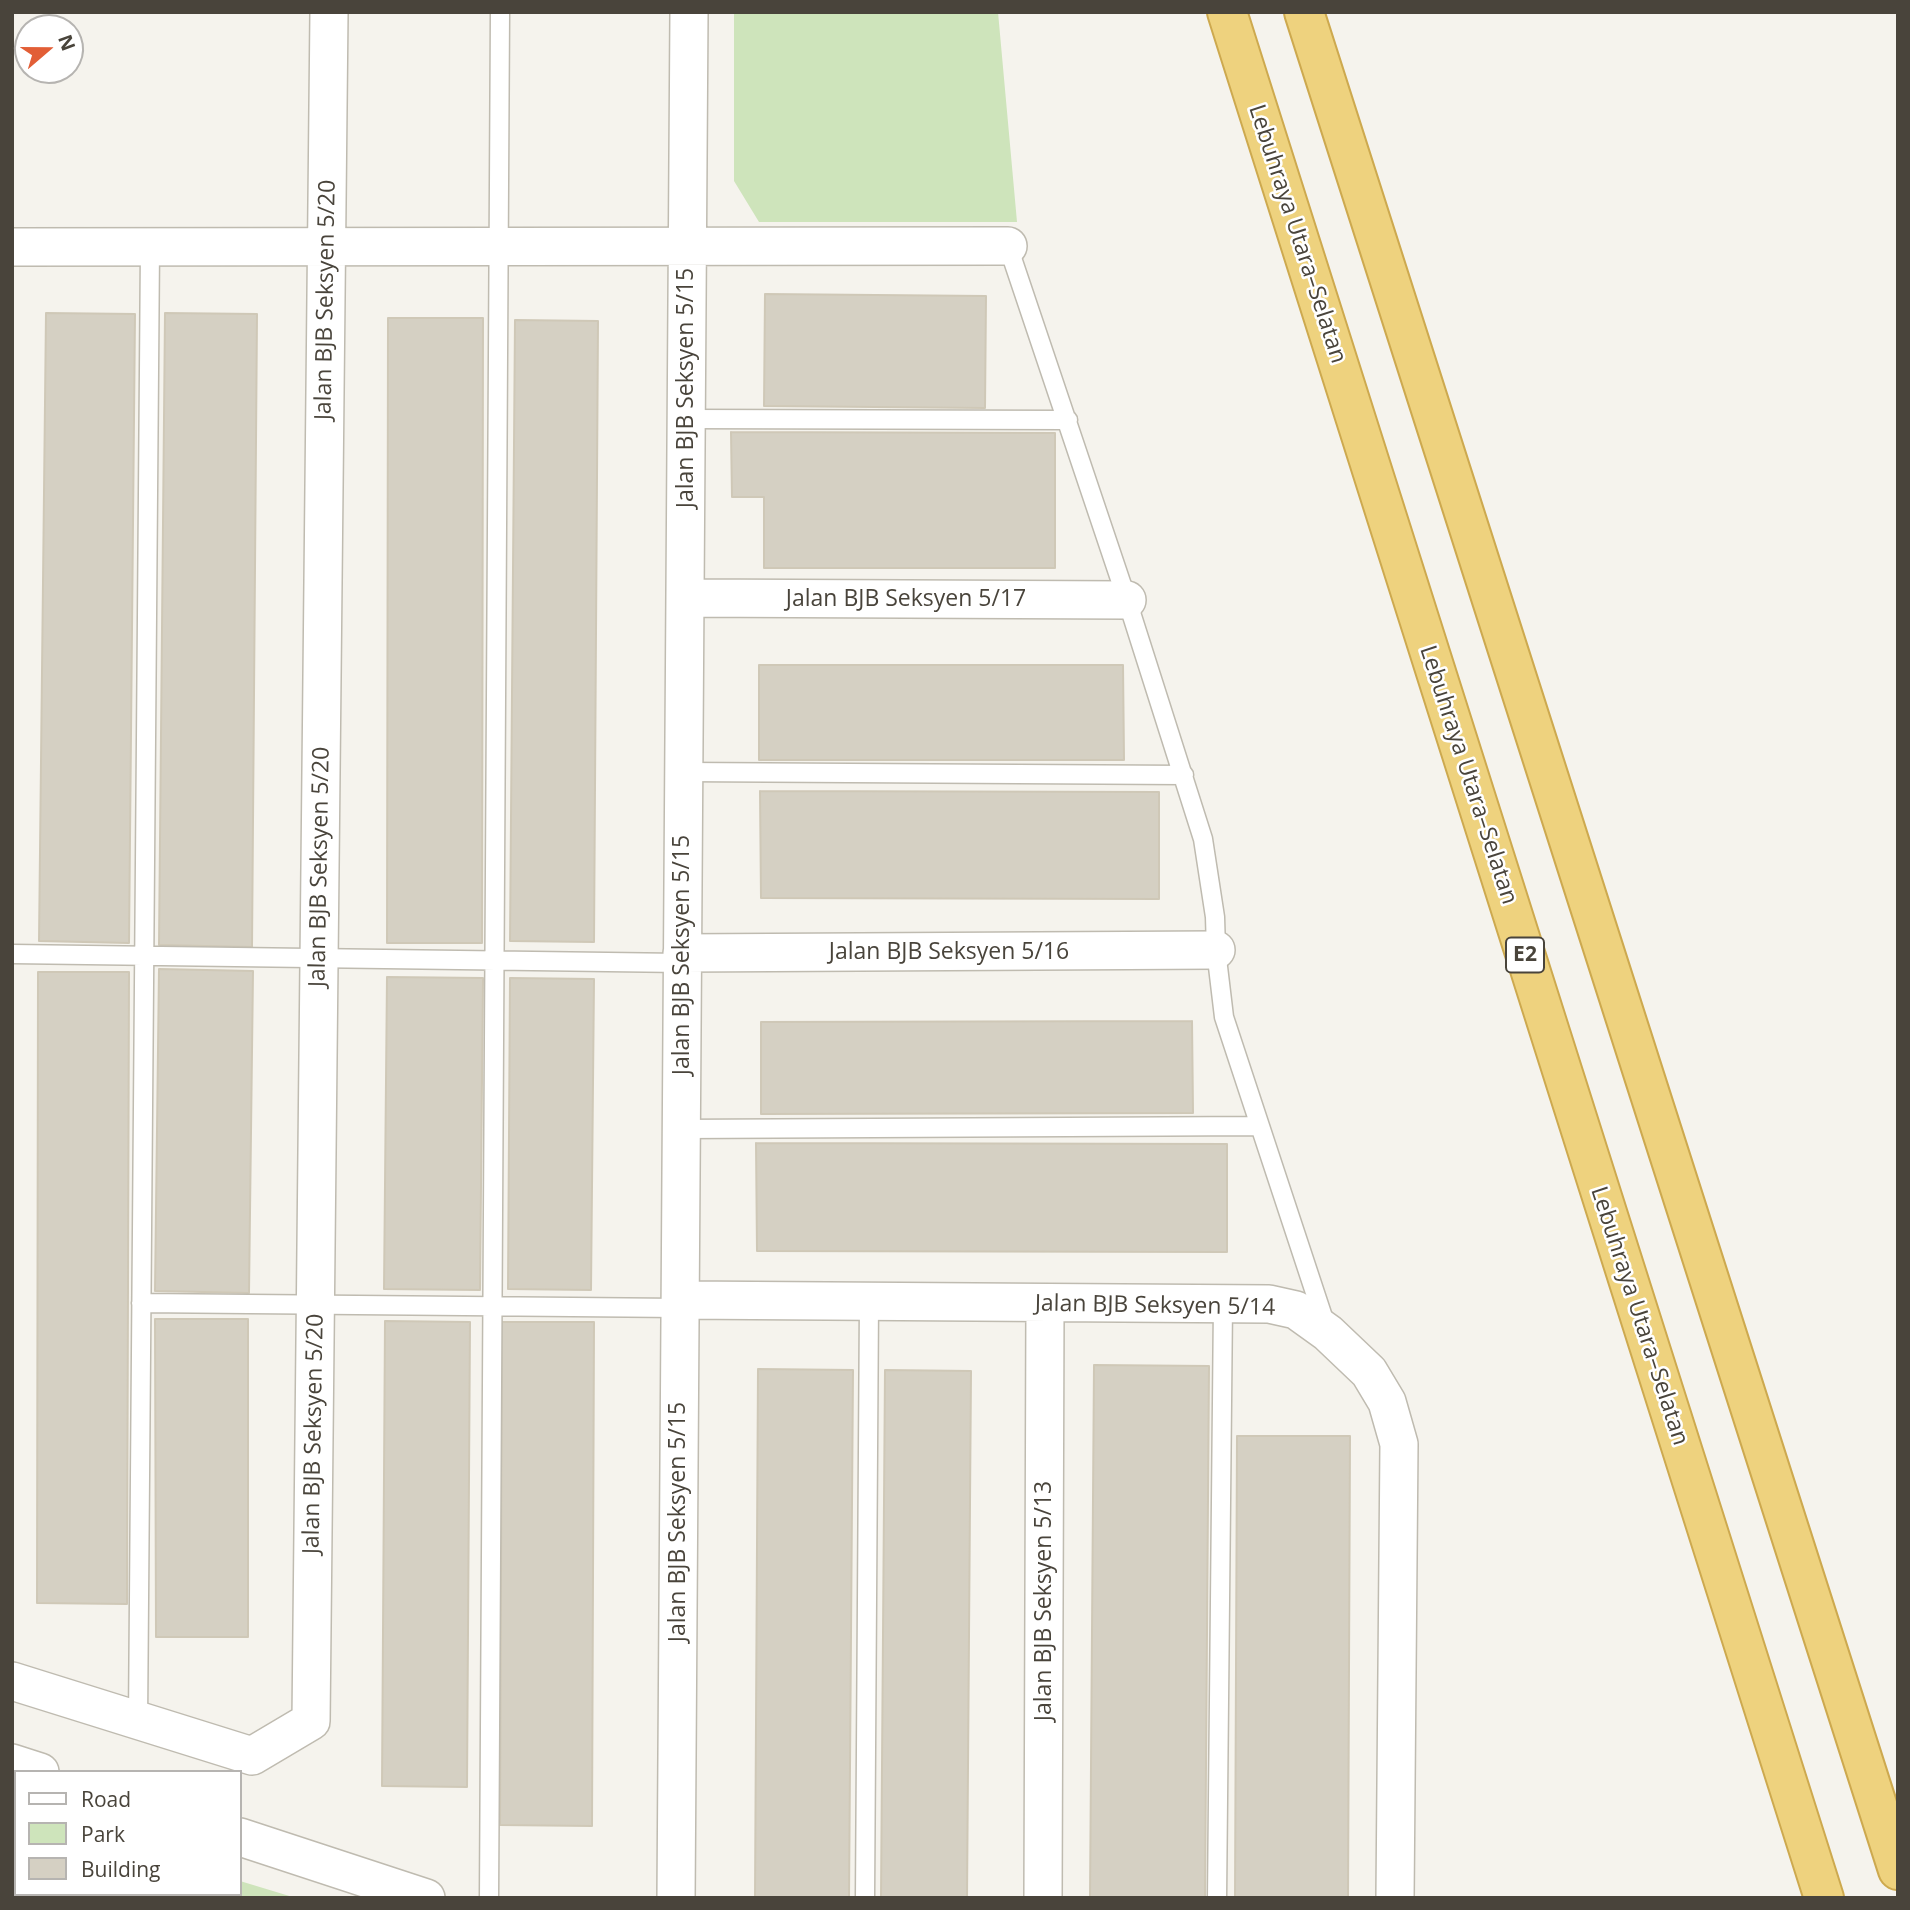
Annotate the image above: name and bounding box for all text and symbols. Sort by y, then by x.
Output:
north arrow [14,14,84,84]
text: N [52,31,82,54]
street label: Lebuhraya Utara–Selatan [1242,101,1352,367]
street label: Jalan BJB Seksyen 5/20 [310,180,342,420]
street label: Jalan BJB Seksyen 5/15 [672,268,700,508]
street label: Jalan BJB Seksyen 5/17 [786,585,1026,613]
street label: Lebuhraya Utara–Selatan [1413,642,1523,908]
street label: Jalan BJB Seksyen 5/20 [304,747,336,987]
street label: Jalan BJB Seksyen 5/15 [668,835,696,1075]
road number: E2 [1506,937,1544,972]
street label: Jalan BJB Seksyen 5/16 [829,938,1069,966]
street label: Lebuhraya Utara–Selatan [1584,1183,1694,1449]
street label: Jalan BJB Seksyen 5/14 [1035,1290,1275,1322]
street label: Jalan BJB Seksyen 5/20 [298,1314,330,1554]
street label: Jalan BJB Seksyen 5/15 [664,1402,692,1642]
street label: Jalan BJB Seksyen 5/13 [1030,1481,1058,1721]
legend [14,1770,242,1896]
text: Road [81,1785,131,1813]
text: Park [81,1820,125,1848]
text: Building [81,1855,160,1883]

